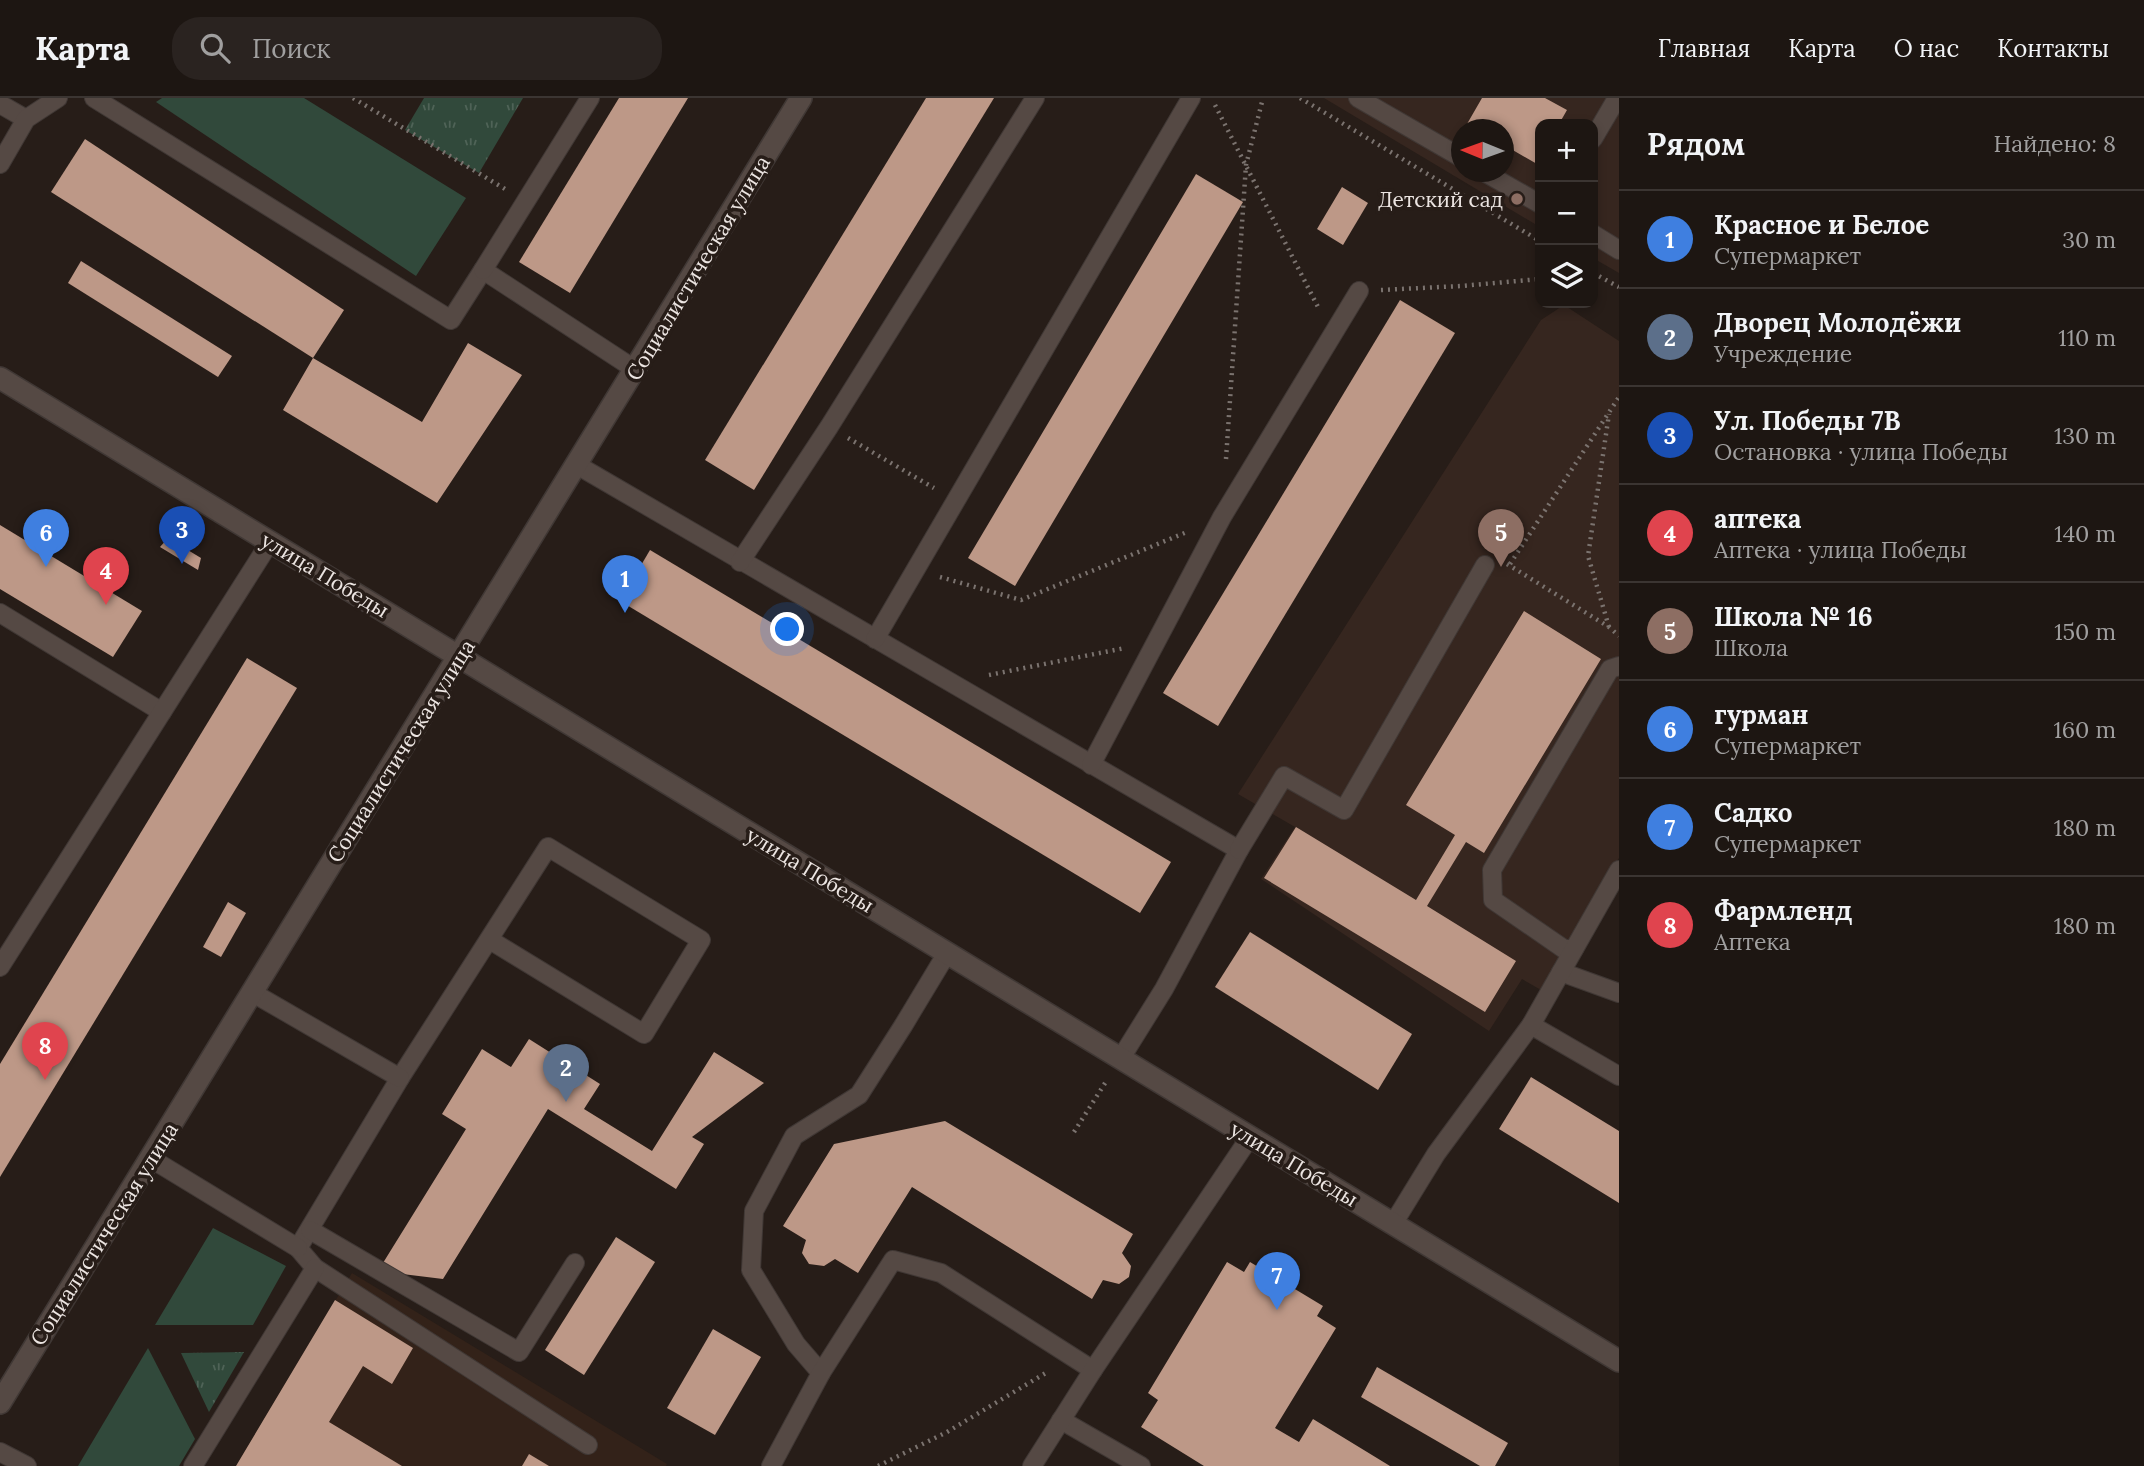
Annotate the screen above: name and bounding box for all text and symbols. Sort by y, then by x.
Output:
search box [172,17,662,80]
text: Карта [35,27,130,69]
icon: search [196,29,234,67]
text: Поиск [252,32,331,65]
text: Главная [1658,33,1750,64]
text: Карта [1788,33,1856,64]
text: О нас [1894,33,1959,64]
text: Контакты [1997,33,2109,64]
north arrow [1451,119,1514,182]
map controls [1535,119,1598,308]
button: + [1535,119,1598,182]
text: Рядом [1647,125,1745,163]
text: Найдено: 8 [1993,129,2116,158]
street label: Социалистическая улица [620,150,776,385]
button: − [1535,182,1598,245]
place label: Детский сад [1378,186,1503,213]
marker: Детский сад [1509,191,1525,207]
text: Красное и Белое [1714,208,1929,241]
text: 1 [1665,225,1675,254]
text: 30 m [2062,225,2116,254]
text: Супермаркет [1714,241,1861,270]
button: layers [1535,245,1598,308]
text: Дворец Молодёжи [1714,306,1961,339]
text: 2 [1664,323,1676,352]
text: 110 m [2058,323,2116,352]
text: Учреждение [1714,339,1852,368]
text: Ул. Победы 7В [1714,404,1901,437]
text: 3 [1664,421,1676,450]
text: 130 m [2054,421,2116,450]
text: Остановка · улица Победы [1714,437,2008,466]
text: аптека [1714,502,1801,535]
pin: 3 [159,506,205,564]
pin: 6 [23,509,69,567]
pin: 5 [1478,509,1524,567]
text: 4 [1664,519,1676,548]
text: 140 m [2054,519,2116,548]
street label: улица Победы [256,526,394,624]
text: Аптека · улица Победы [1714,535,1967,564]
pin: 4 [83,547,129,605]
pin: 1 [602,555,648,613]
text: Школа № 16 [1714,600,1873,633]
your location [770,612,804,646]
text: 5 [1664,617,1676,646]
text: 150 m [2054,617,2116,646]
text: Школа [1714,633,1788,662]
street label: Социалистическая улица [321,634,481,867]
text: гурман [1714,698,1809,731]
text: 6 [1663,715,1677,744]
text: 160 m [2053,715,2116,744]
text: Супермаркет [1714,731,1861,760]
text: Садко [1714,796,1792,829]
text: 7 [1665,813,1675,842]
text: 180 m [2054,813,2116,842]
street label: улица Победы [741,821,879,919]
text: Супермаркет [1714,829,1861,858]
text: Фармленд [1714,894,1852,927]
text: 8 [1663,911,1677,940]
text: 180 m [2054,911,2116,940]
text: Аптека [1714,927,1791,956]
pin: 8 [22,1022,68,1080]
pin: 2 [543,1044,589,1102]
street label: улица Победы [1225,1115,1363,1213]
street label: Социалистическая улица [24,1117,184,1350]
pin: 7 [1254,1252,1300,1310]

